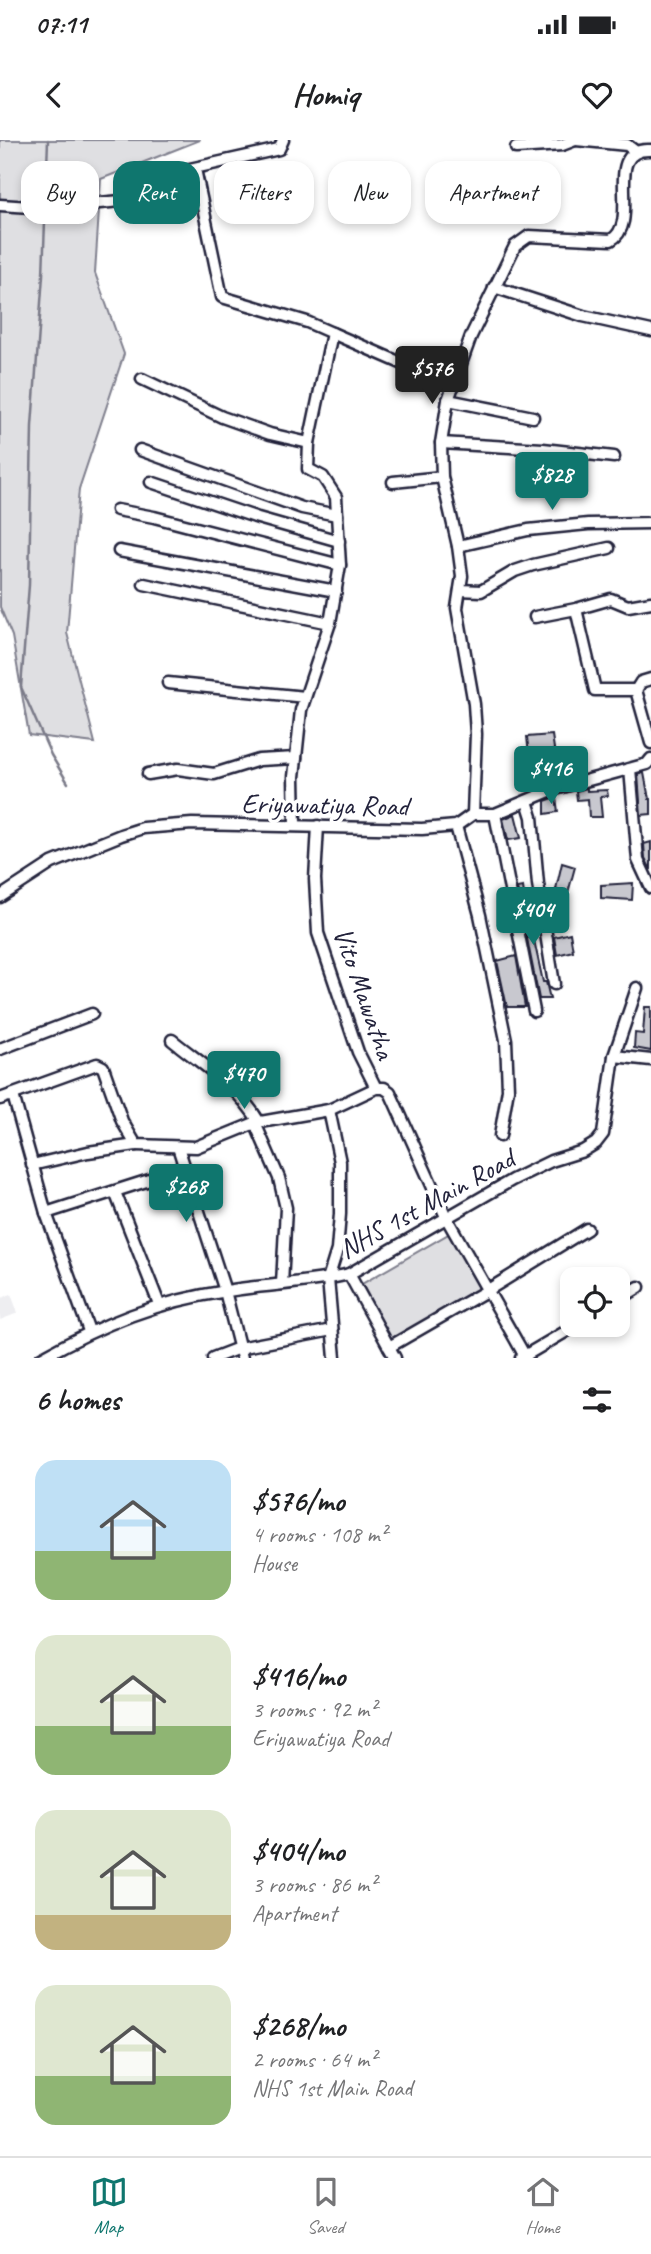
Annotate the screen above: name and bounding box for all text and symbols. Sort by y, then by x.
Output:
text: 07:11 [35,8,87,41]
text: Homiq [292,74,359,115]
icon: back [35,76,73,114]
icon: heart [578,76,616,114]
chip: Buy [21,161,99,224]
chip: Rent [113,161,200,224]
chip: Filters [214,161,314,224]
chip: New [328,161,411,224]
chip: Apartment [425,161,561,224]
pin: $576 [391,346,473,406]
text: $576 [411,354,453,383]
pin: $828 [511,452,593,512]
text: $828 [531,460,573,489]
pin: $416 [510,746,592,806]
text: $416 [530,754,572,783]
street label: Eriyawatiya Road [241,786,413,824]
pin: $404 [492,888,574,947]
text: $404 [512,895,554,924]
street label: Vito Mawatha [326,923,404,1065]
pin: $470 [203,1052,285,1111]
text: $470 [223,1059,265,1088]
street label: NHS 1st Main Road [332,1139,524,1266]
pin: $268 [145,1164,227,1224]
text: $268 [165,1172,207,1201]
map controls [560,1267,630,1337]
button: locate [560,1267,630,1337]
text: 6 homes [35,1381,120,1419]
icon: filters [578,1381,616,1419]
text: $576/mo [252,1482,344,1520]
icon: home [91,1488,175,1572]
text: 4 rooms · 108 m² [252,1520,387,1549]
text: House [252,1549,297,1578]
text: $416/mo [252,1657,345,1695]
icon: home [91,1663,175,1747]
text: 3 rooms · 92 m² [252,1695,376,1724]
text: Eriyawatiya Road [252,1724,389,1753]
text: $404/mo [252,1832,344,1870]
icon: home [91,1838,175,1922]
text: 3 rooms · 86 m² [252,1870,376,1899]
text: Apartment [252,1899,337,1928]
text: $268/mo [252,2007,345,2045]
icon: home [91,2013,175,2097]
text: 2 rooms · 64 m² [252,2045,376,2074]
text: NHS 1st Main Road [252,2074,412,2103]
tab: Map [90,2173,128,2239]
tab: Saved [307,2173,345,2239]
tab: Home [524,2173,562,2239]

